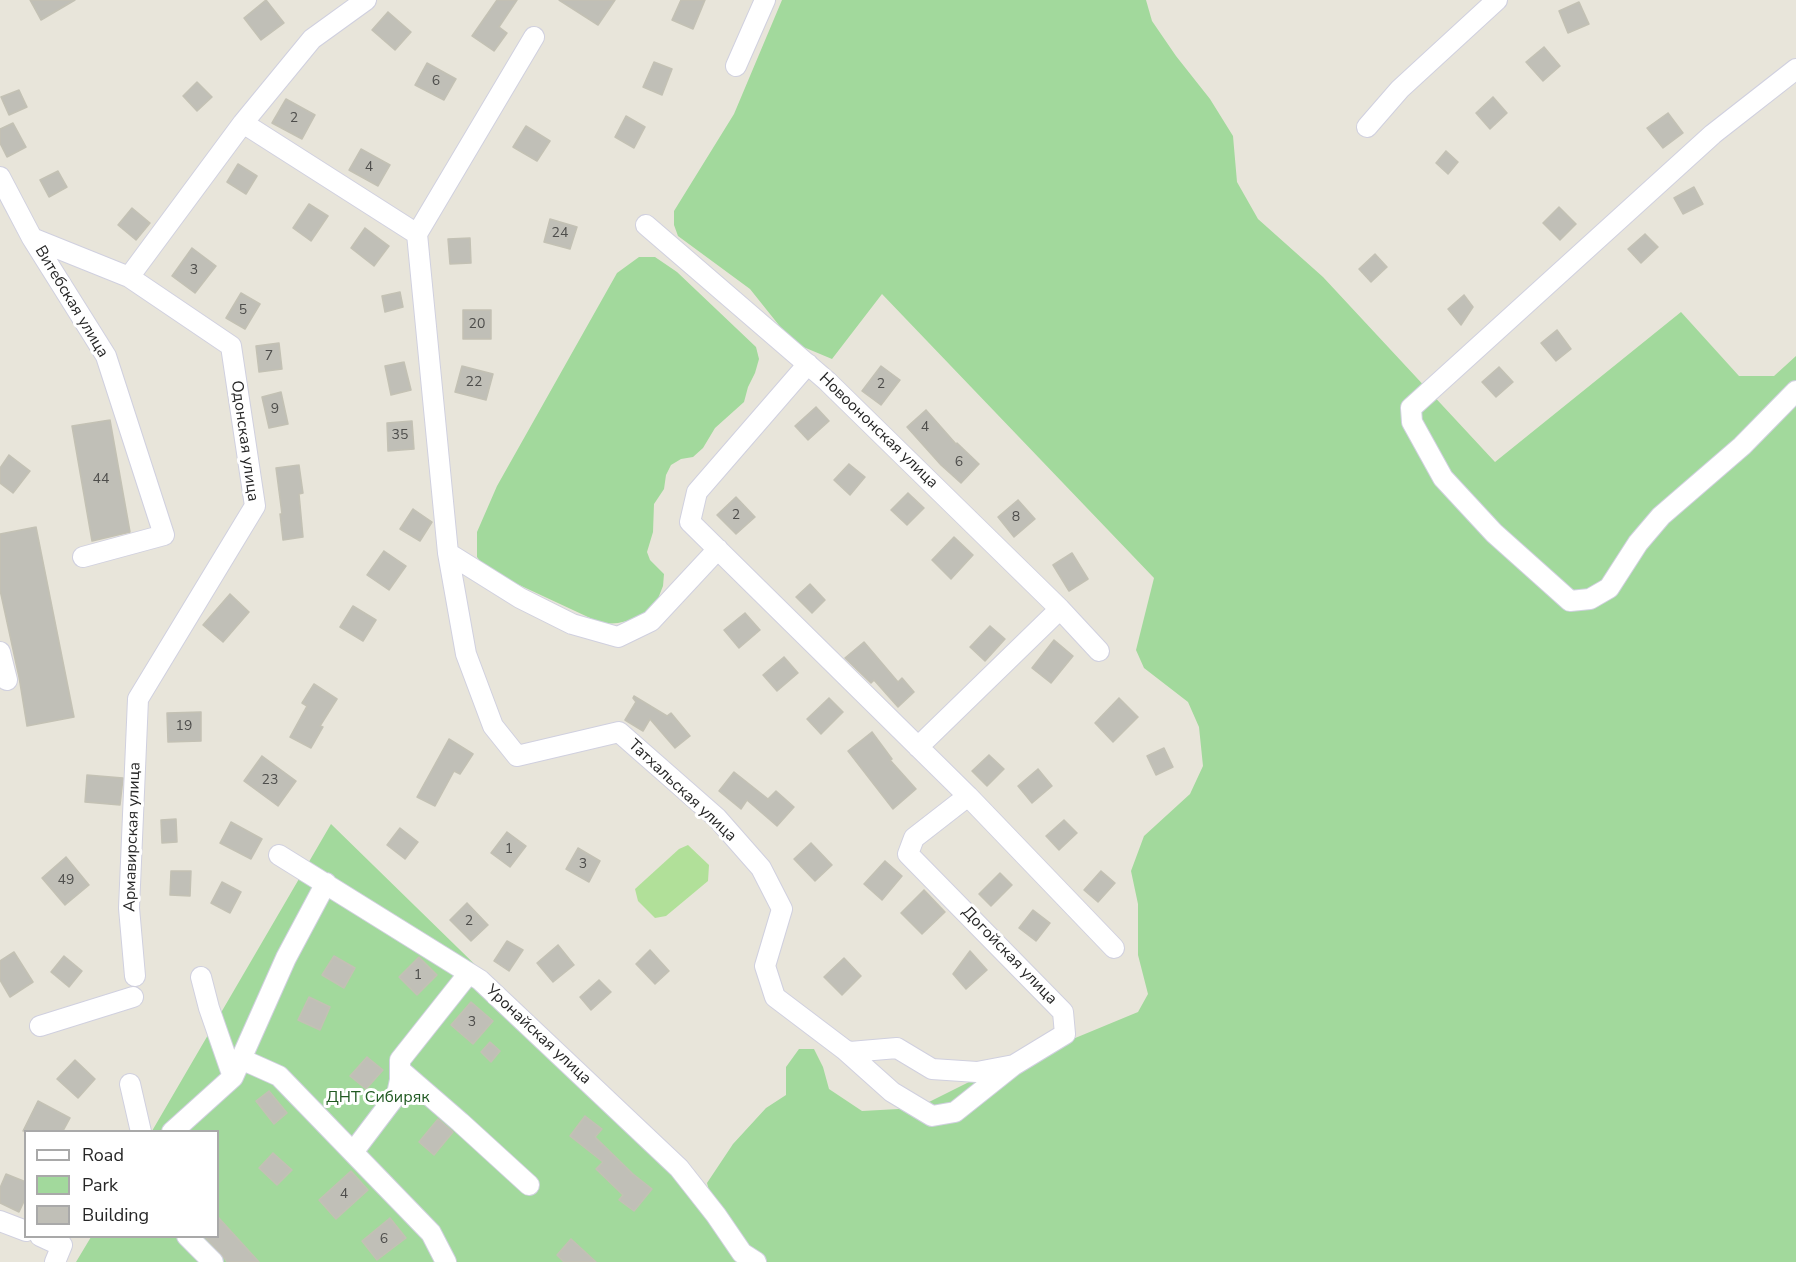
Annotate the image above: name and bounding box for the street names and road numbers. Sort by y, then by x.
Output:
street label: Витебская улица [30,243,112,361]
street label: Новоононская улица [815,369,941,493]
street label: Одонская улица [226,379,262,503]
street label: Татхальская улица [624,736,740,846]
street label: Армавирская улица [121,762,145,912]
street label: Догойская улица [957,903,1061,1009]
street label: Уронайская улица [481,981,595,1089]

